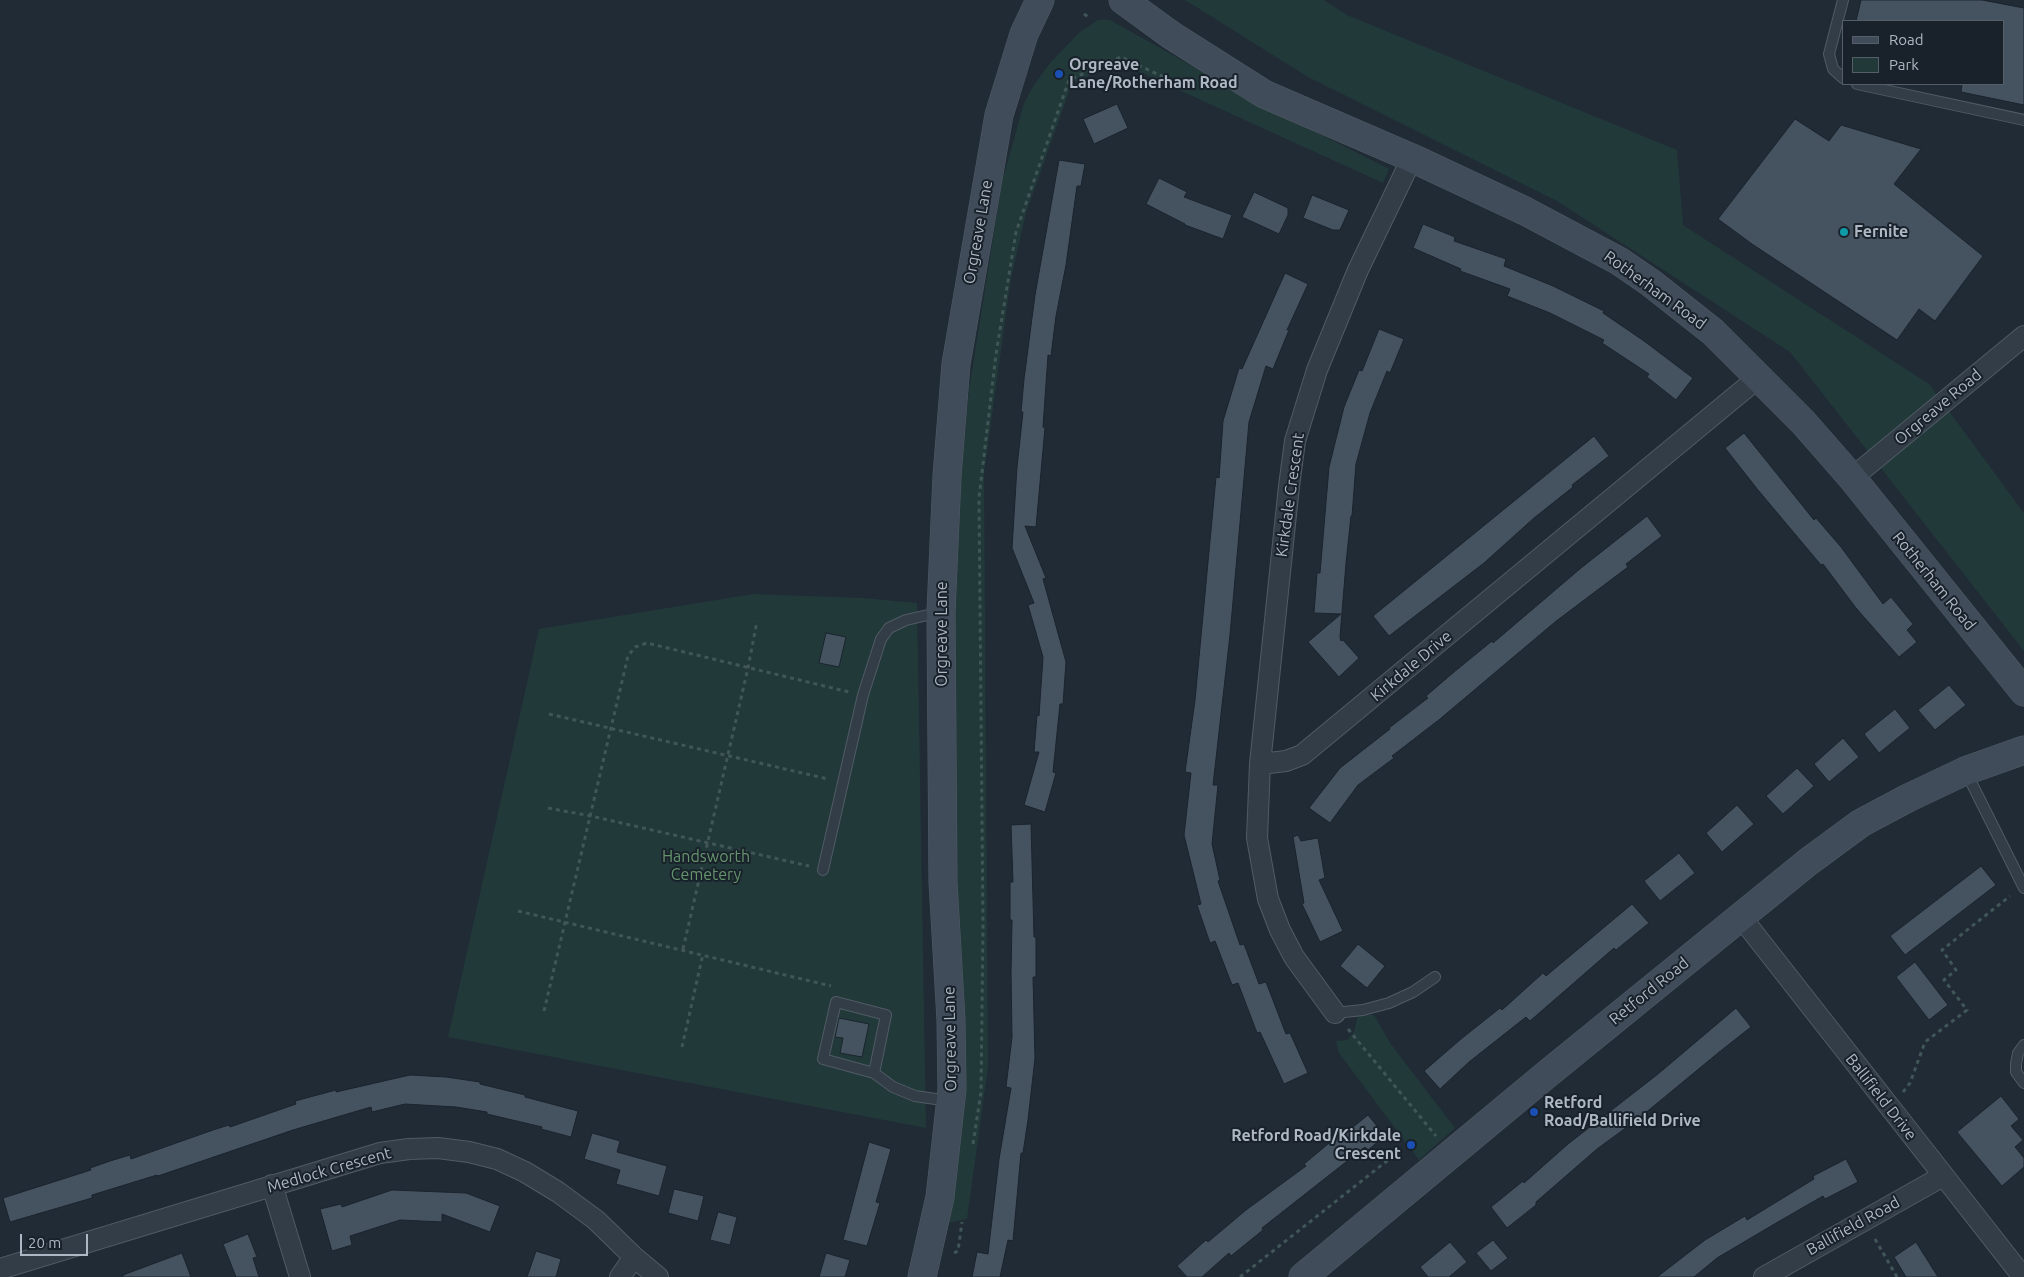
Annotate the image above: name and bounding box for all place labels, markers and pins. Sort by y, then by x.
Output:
place label: Orgreave Lane/Rotherham Road [1069,55,1238,93]
marker: Orgreave Lane/Rotherham Road [1053,68,1065,80]
place label: Fernite [1854,222,1908,242]
marker: Fernite [1838,226,1850,238]
place label: Retford Road/Ballifield Drive [1544,1093,1701,1131]
marker: Retford Road/Ballifield Drive [1528,1106,1540,1118]
place label: Retford Road/Kirkdale Crescent [1231,1126,1401,1164]
marker: Retford Road/Kirkdale Crescent [1405,1139,1417,1151]

